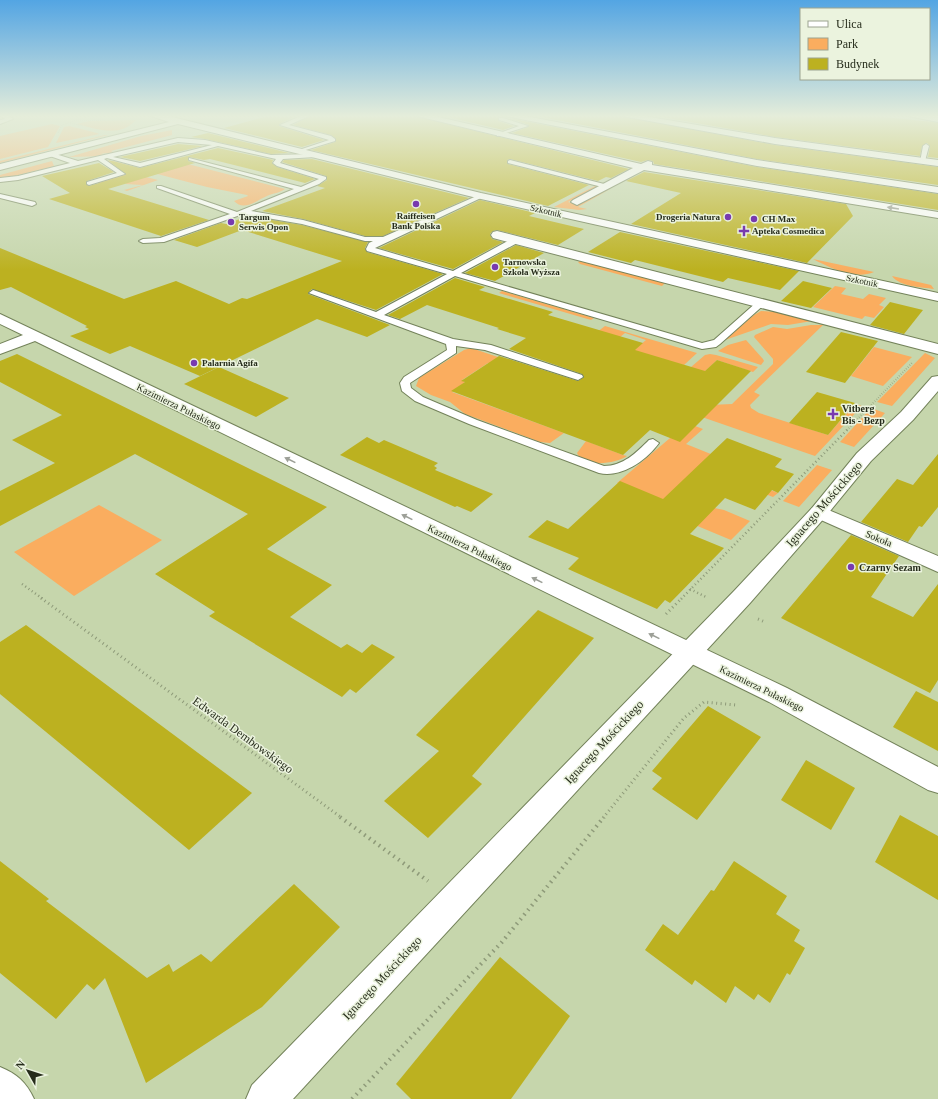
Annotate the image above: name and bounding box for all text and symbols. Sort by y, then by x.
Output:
legend [800,8,930,80]
text: Ulica [836,17,863,31]
text: Park [836,37,858,51]
text: Budynek [836,57,879,71]
marker: Raiffeisen Bank Polska [411,199,421,209]
street label: Szkotnik [529,203,563,220]
one-way arrow [887,205,899,211]
place label: Raiffeisen Bank Polska [392,211,441,231]
place label: Targum Serwis Opon [239,212,288,232]
place label: Drogeria Natura [656,212,720,222]
marker: Drogeria Natura [723,212,733,222]
marker: CH Max [749,214,759,224]
place label: CH Max [762,214,796,224]
marker: Targum Serwis Opon [226,217,236,227]
marker: Apteka Cosmedica [739,226,749,236]
place label: Apteka Cosmedica [752,226,825,236]
place label: Tarnowska Szkoła Wyższa [503,257,560,277]
marker: Tarnowska Szkoła Wyższa [490,262,500,272]
street label: Szkotnik [845,273,879,289]
marker: Palarnia Agifa [189,358,199,368]
place label: Palarnia Agifa [202,358,258,368]
street label: Kazimierza Pułaskiego [135,381,223,432]
place label: Vitberg Bis - Bezp [842,403,885,426]
marker: Vitberg Bis - Bezp [827,408,839,420]
one-way arrow [284,457,296,463]
street label: Ignacego Mościckiego [783,458,865,550]
one-way arrow [401,514,413,520]
street label: Kazimierza Pułaskiego [426,522,514,573]
street label: Sokoła [864,528,894,549]
marker: Czarny Sezam [846,562,856,572]
place label: Czarny Sezam [859,562,922,573]
one-way arrow [531,577,542,583]
one-way arrow [648,633,659,639]
street label: Kazimierza Pułaskiego [718,663,806,714]
street label: Edwarda Dembowskiego [190,694,296,776]
street label: Ignacego Mościckiego [562,697,646,787]
street label: Ignacego Mościckiego [340,933,424,1023]
north arrow [8,1051,48,1091]
text: N [13,1058,27,1072]

